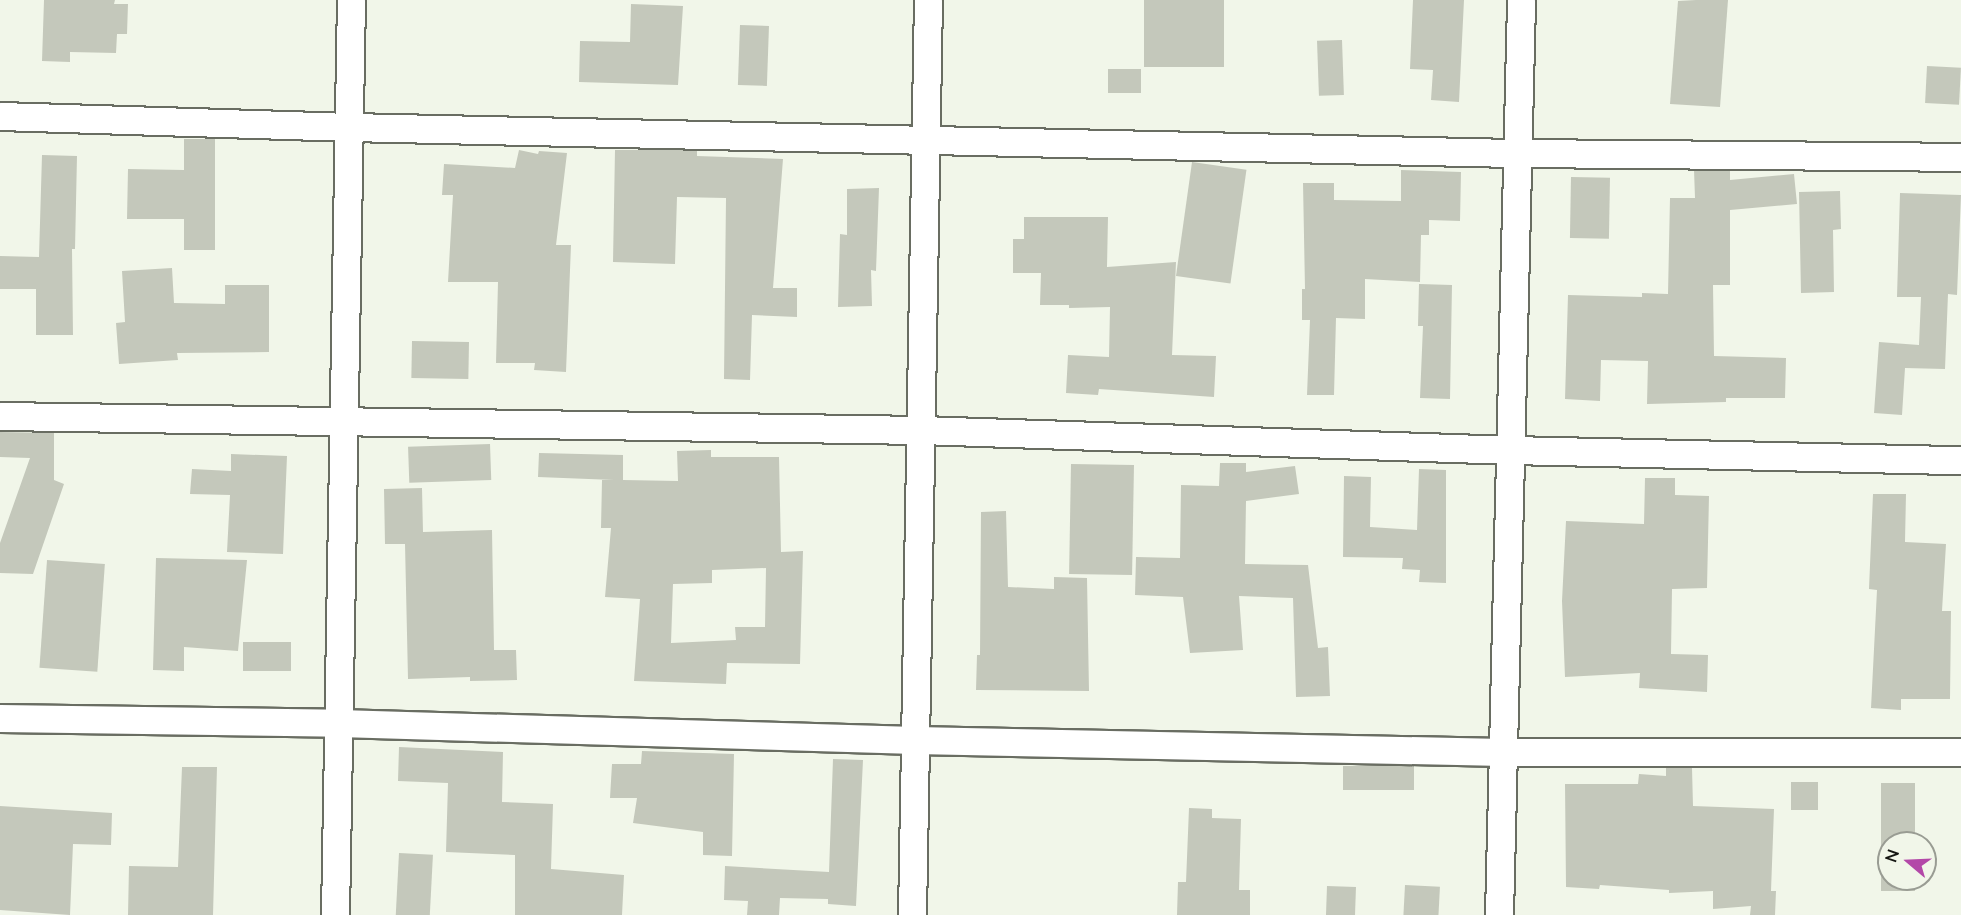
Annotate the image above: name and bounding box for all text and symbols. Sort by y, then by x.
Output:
north arrow [1877,831,1937,891]
text: N [1880,847,1902,865]

